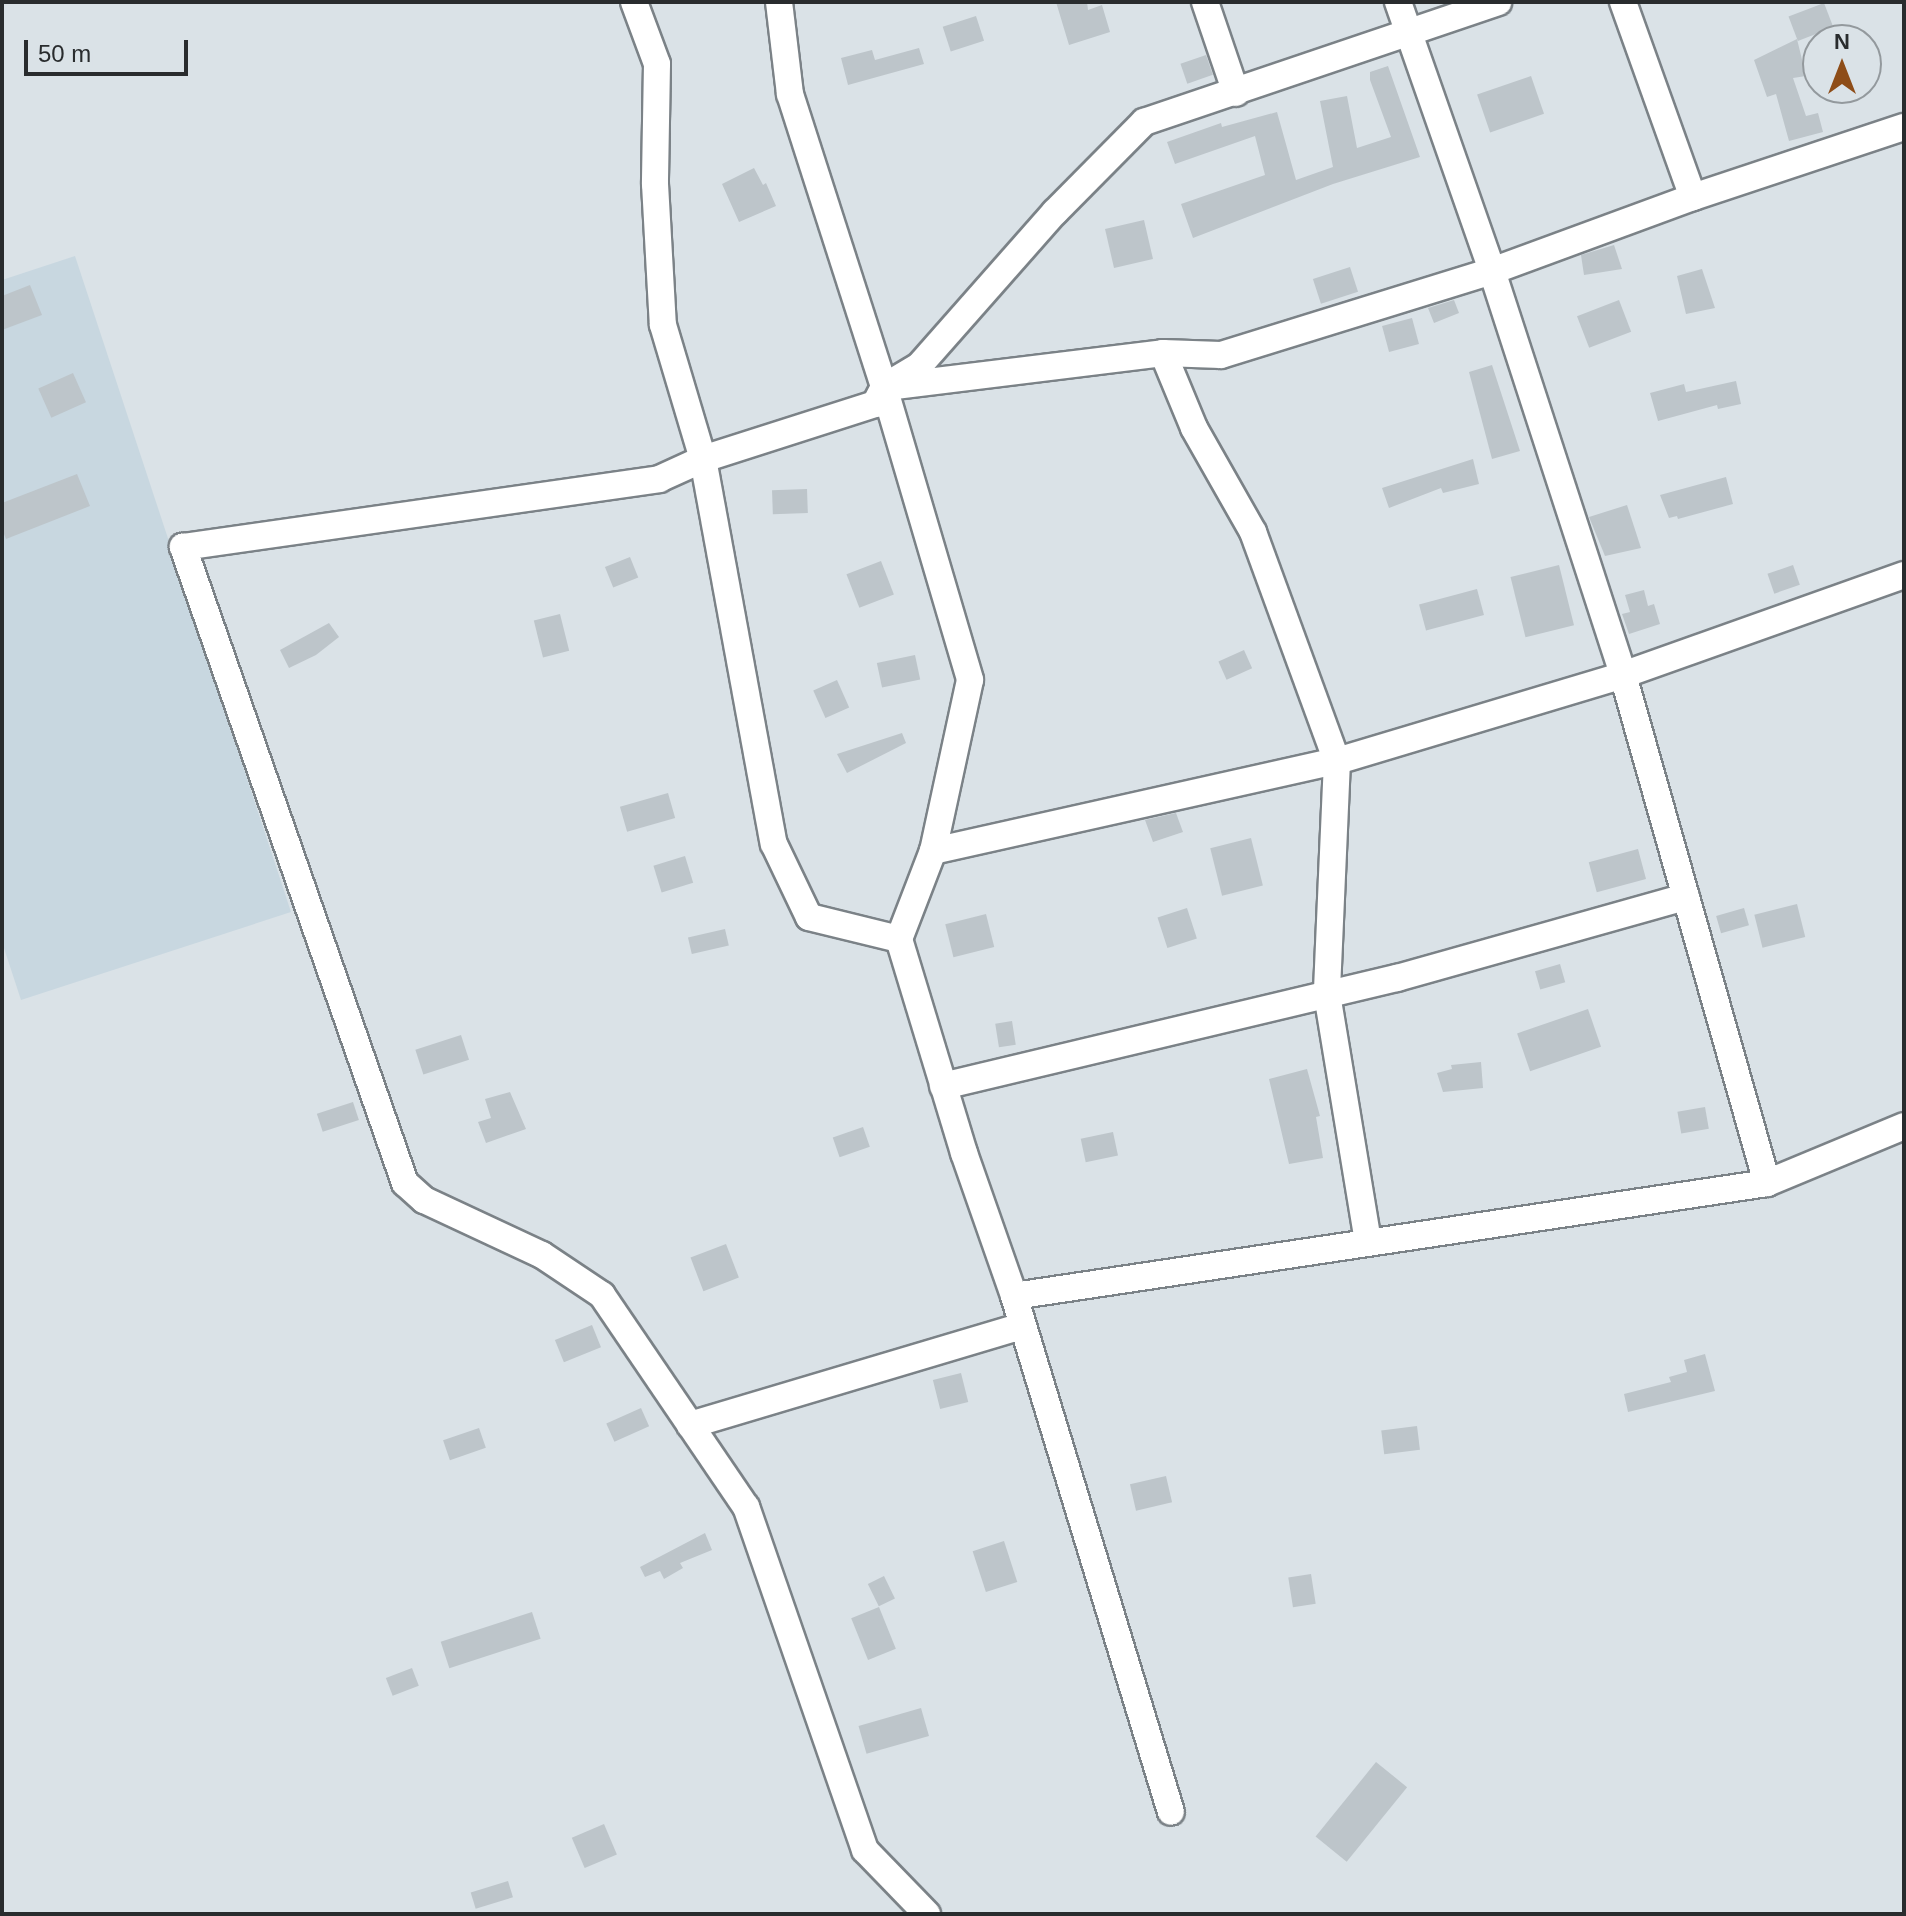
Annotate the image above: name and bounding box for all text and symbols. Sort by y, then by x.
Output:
scale bar [28,24,192,74]
north arrow [1802,24,1882,104]
text: N [1834,29,1850,54]
text: 50 m [38,40,91,67]

